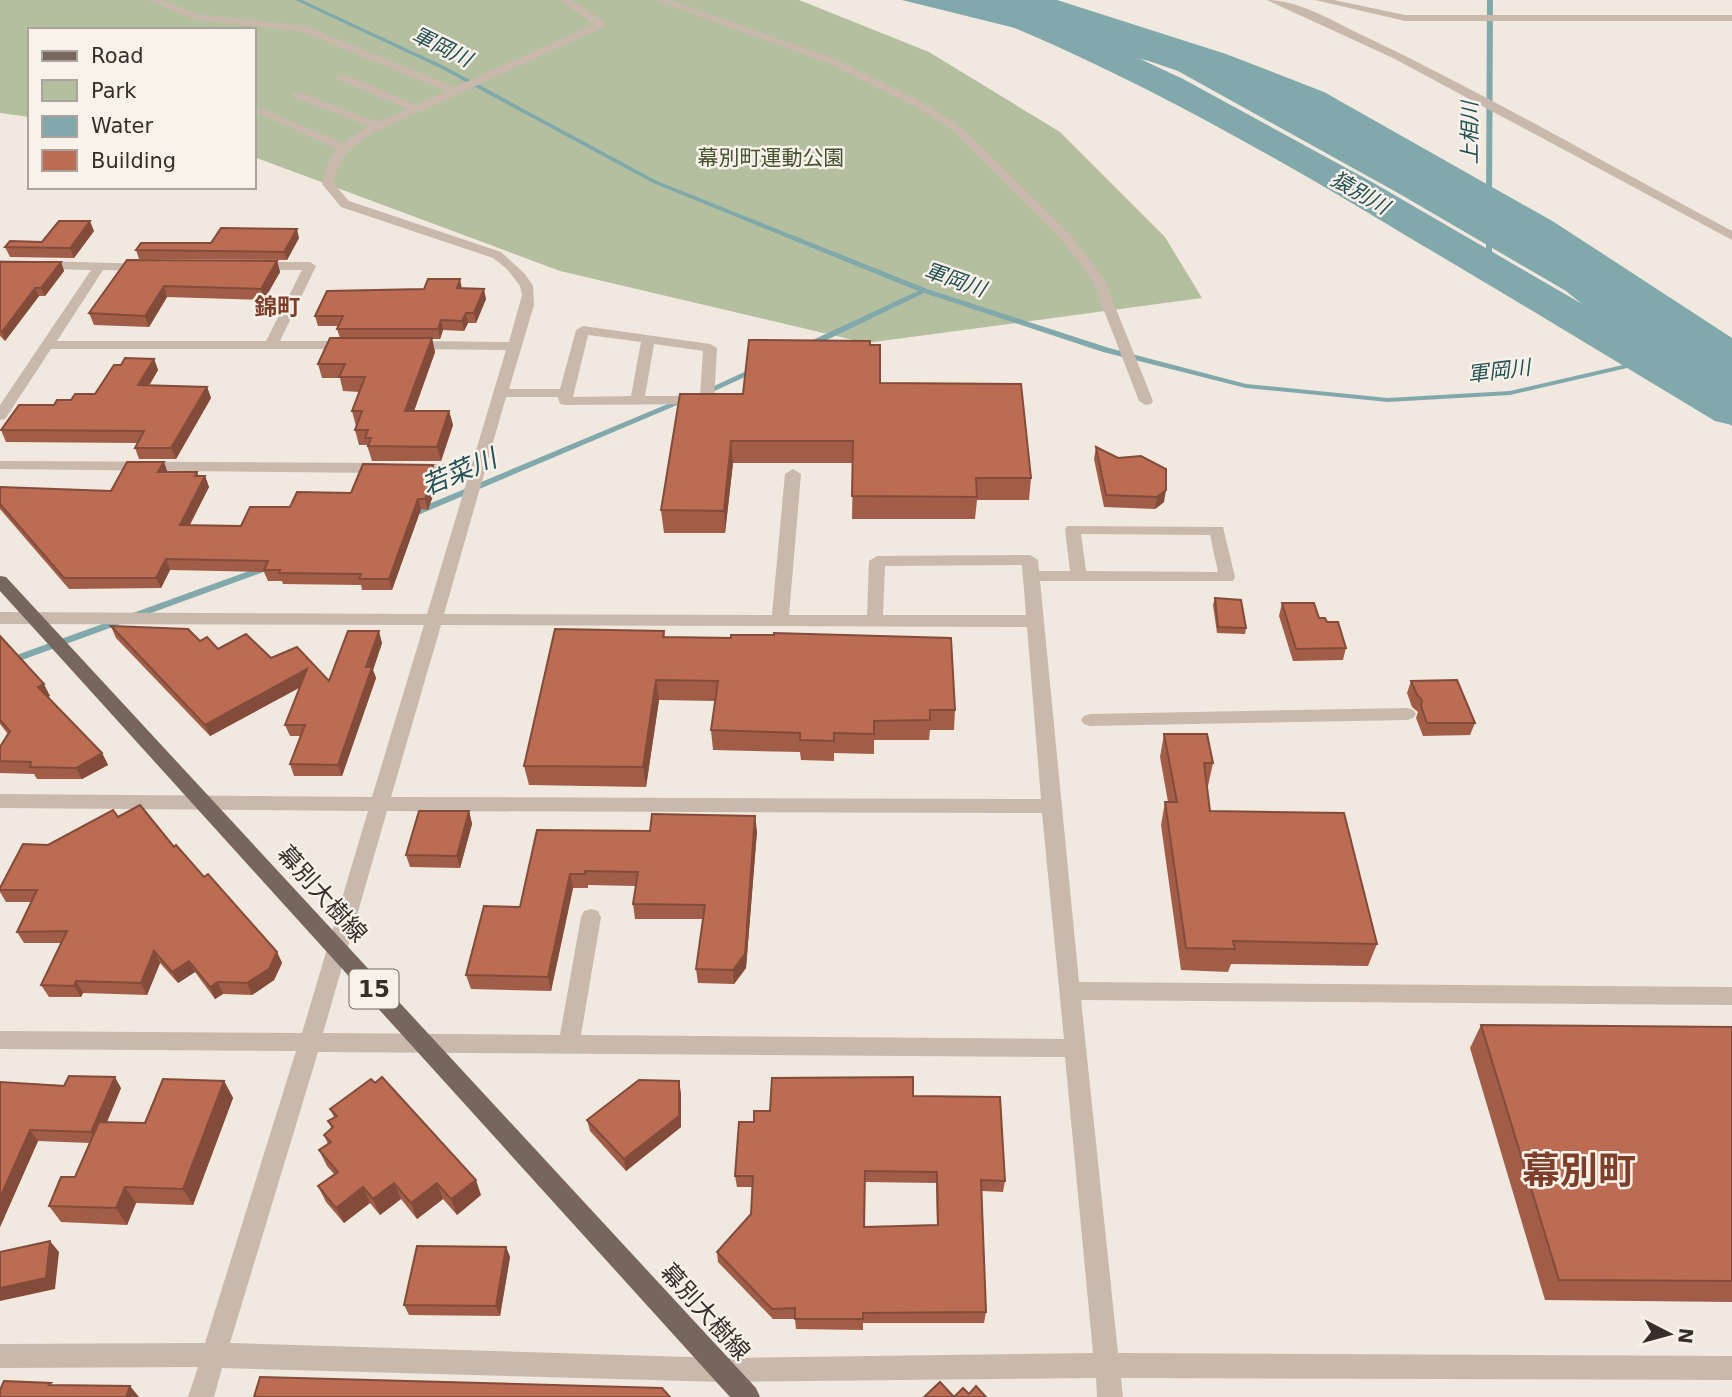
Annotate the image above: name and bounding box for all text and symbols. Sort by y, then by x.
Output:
water label: 軍岡川 [408,22,477,72]
legend [28,28,256,189]
text: Road [91,44,144,68]
text: Park [91,79,137,103]
water label: 上相川 [1458,100,1482,165]
text: Water [91,114,153,138]
park label: 幕別町運動公園 [698,146,845,170]
text: Building [91,149,176,173]
water label: 猿別川 [1327,167,1395,220]
water label: 軍岡川 [921,258,991,302]
district label: 錦町 [254,294,300,320]
water label: 軍岡川 [1466,355,1534,387]
water label: 若菜川 [417,442,504,501]
street label: 幕別大樹線 [271,840,373,948]
road number: 15 [350,970,398,1008]
district label: 幕別町 [1522,1149,1636,1193]
street label: 幕別大樹線 [654,1258,756,1366]
north arrow [1634,1299,1704,1369]
text: N [1674,1327,1698,1345]

